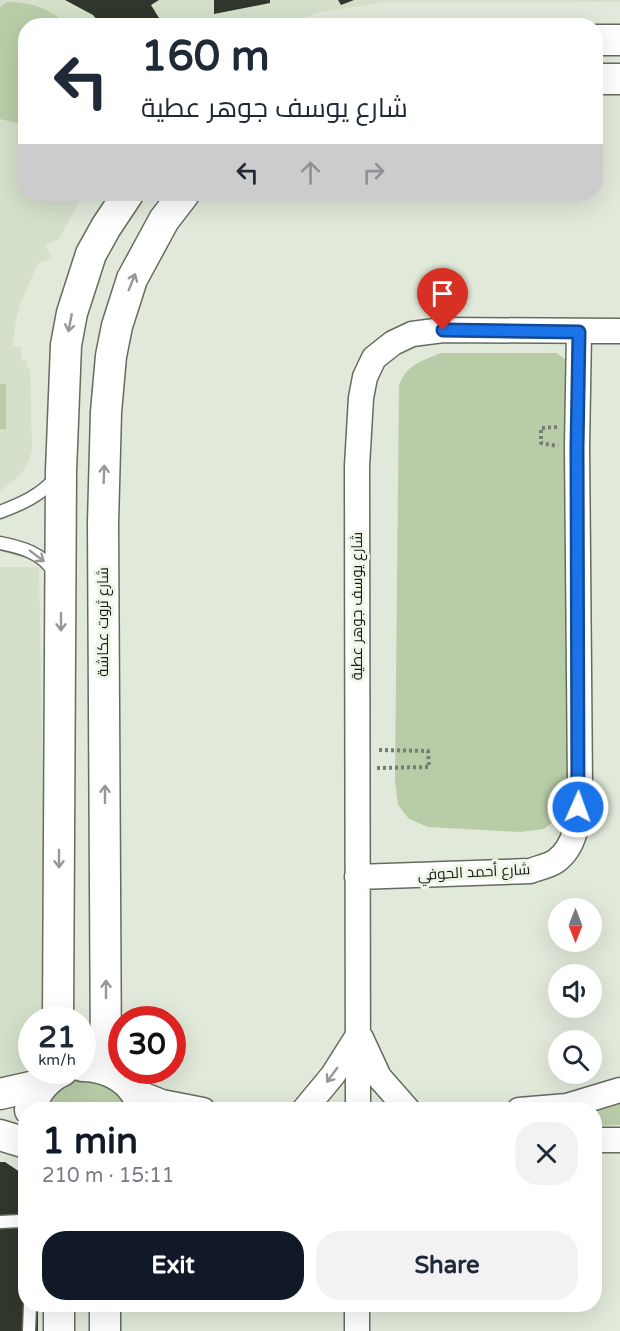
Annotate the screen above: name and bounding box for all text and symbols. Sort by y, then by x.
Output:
text: 160 m [141,31,270,82]
icon: left [42,42,120,120]
text: شارع يوسف جوهر عطية [141,92,408,125]
icon: left [231,156,264,189]
icon: ahead [294,156,327,189]
icon: right [357,156,390,189]
pin [417,268,468,330]
one-way arrow [127,273,138,292]
icon: arrive [426,277,459,310]
one-way arrow [64,312,75,332]
one-way arrow [99,464,110,484]
street label: شارع يوسف جوهر عطية [348,532,368,680]
one-way arrow [29,550,45,563]
street label: شارع ثروت عكاشة [94,567,114,677]
one-way arrow [55,612,67,632]
position arrow [546,775,610,839]
one-way arrow [99,785,111,805]
one-way arrow [53,849,65,869]
street label: شارع أحمد الحوفي [417,859,531,887]
north arrow [548,898,602,952]
map controls [548,898,602,1084]
button: sound [548,964,602,1018]
one-way arrow [100,980,112,1000]
speed limit sign: 30 [108,1006,186,1084]
text: 21 [38,1019,76,1056]
button: search [548,1030,602,1084]
text: km/h [38,1051,76,1069]
one-way arrow [326,1066,338,1082]
text: 1 min [42,1120,138,1163]
button: close [515,1122,578,1185]
text: 210 m · 15:11 [42,1164,174,1188]
button: Exit [42,1231,304,1300]
button: Share [316,1231,578,1300]

